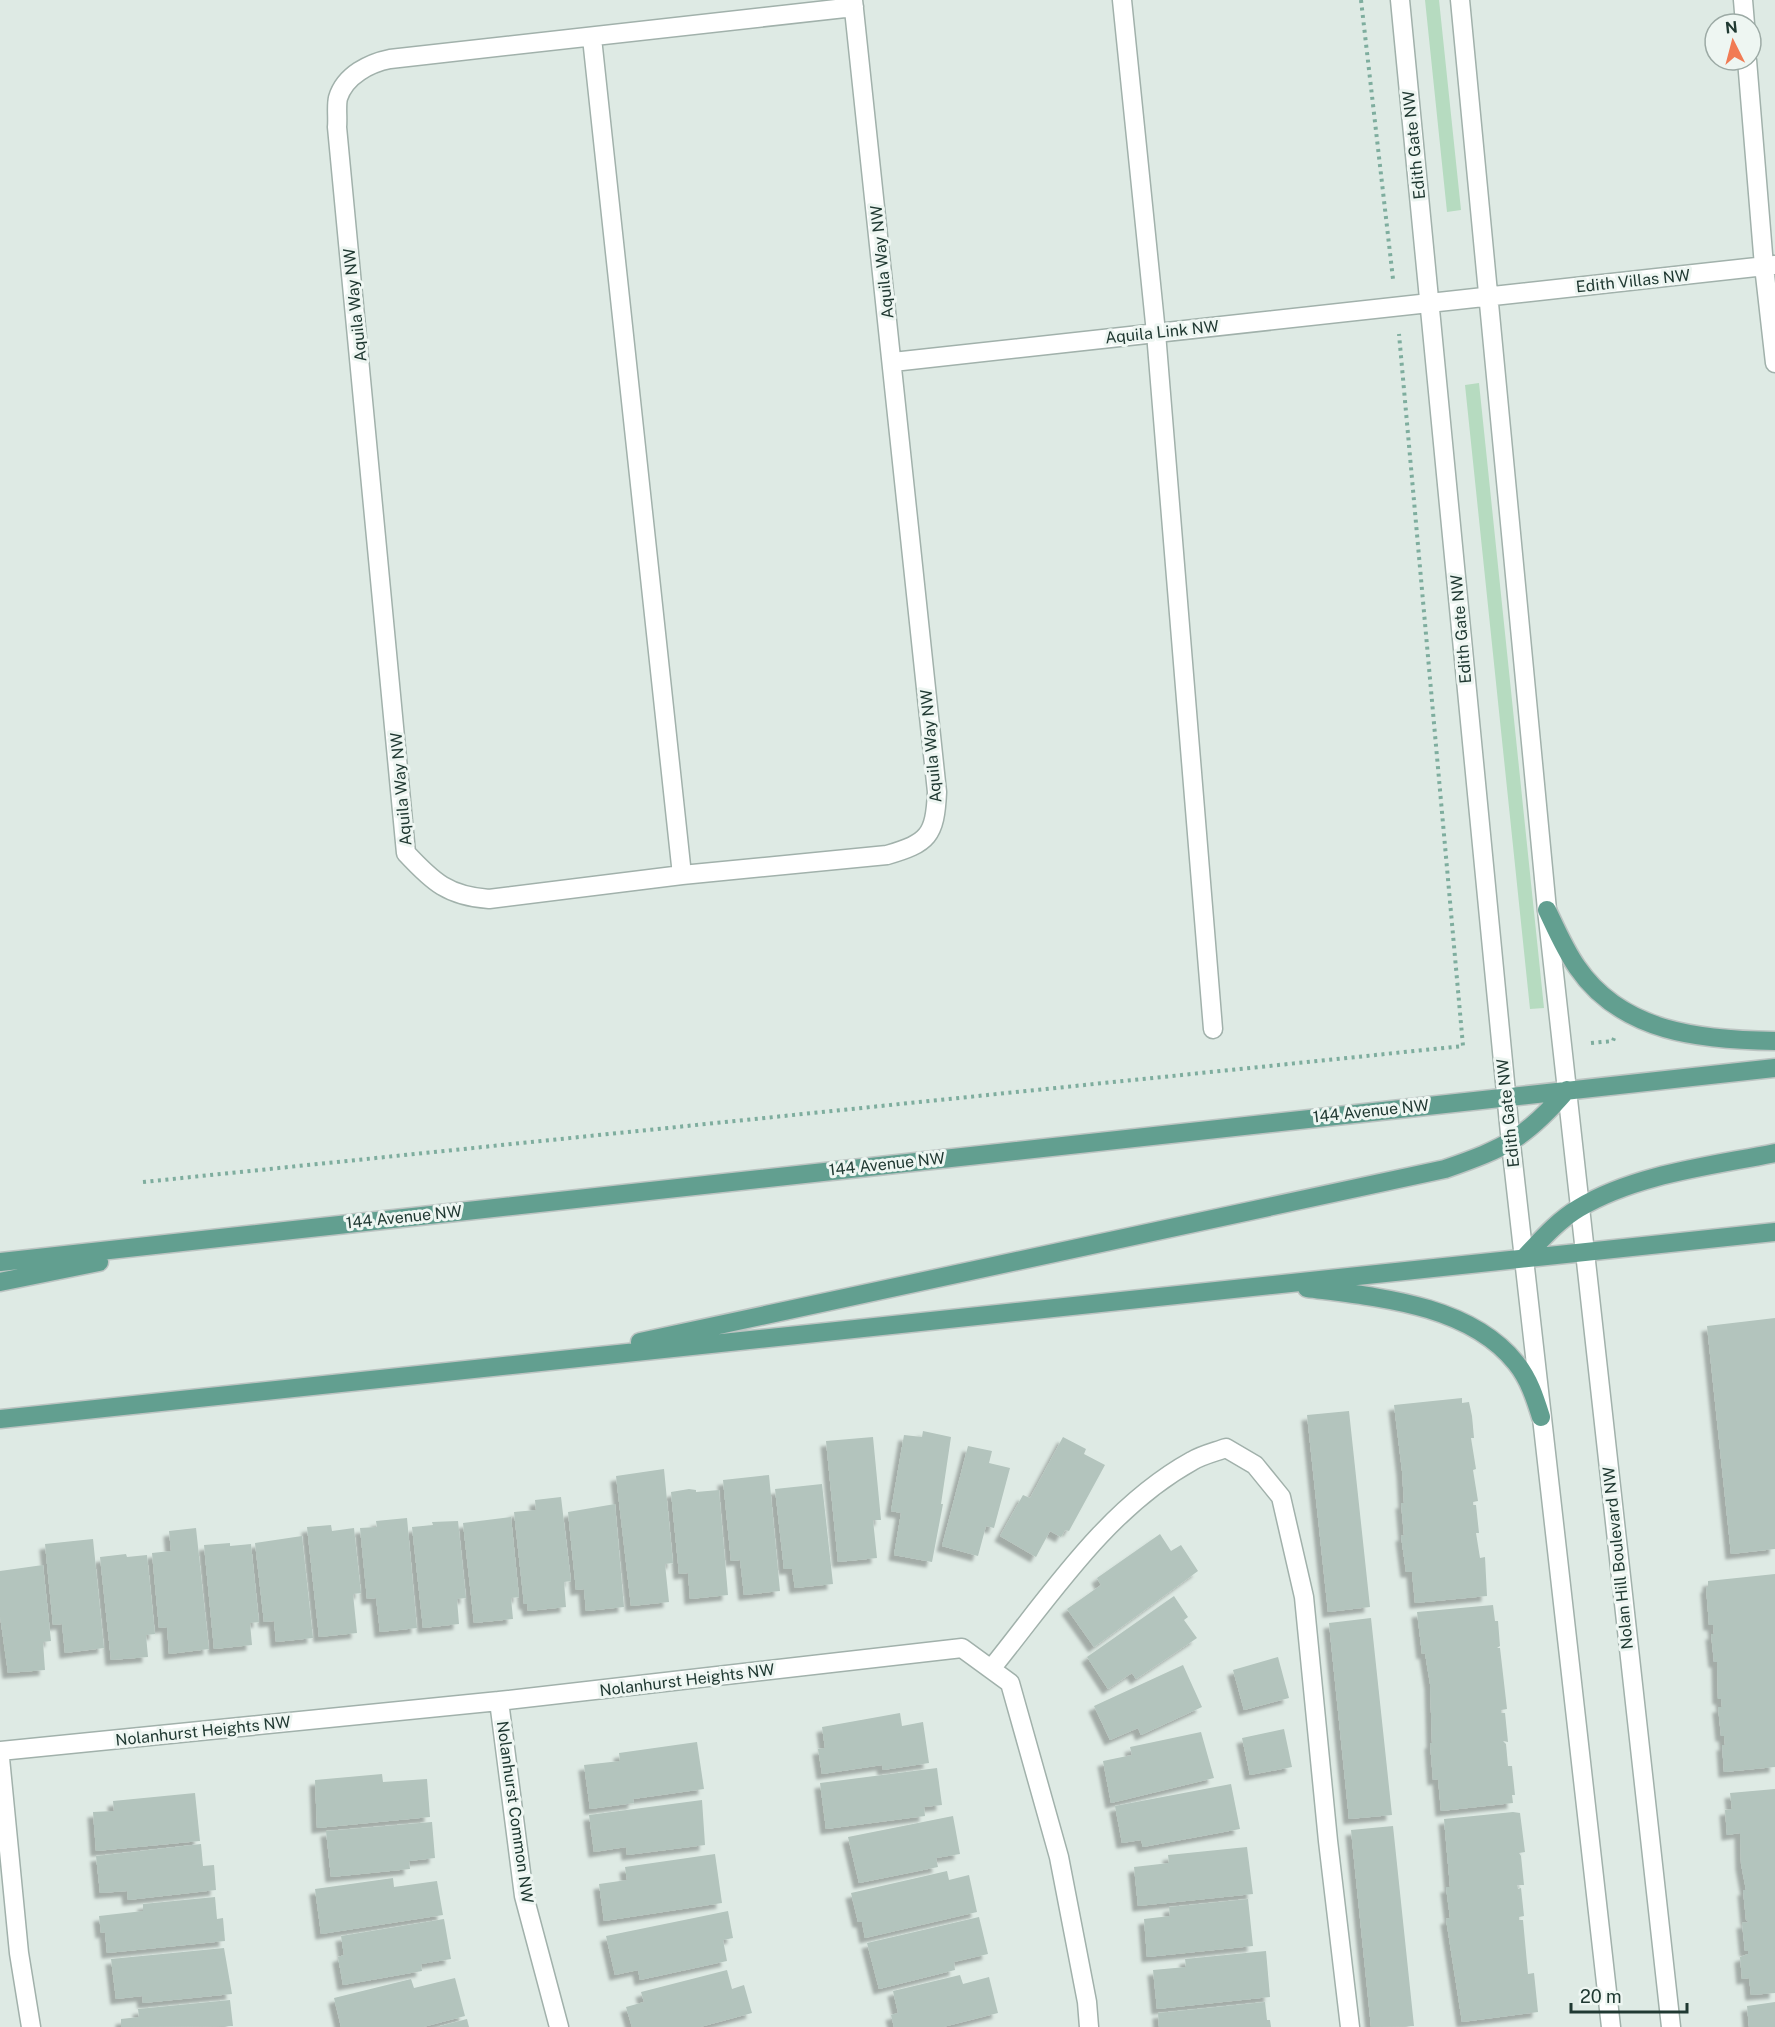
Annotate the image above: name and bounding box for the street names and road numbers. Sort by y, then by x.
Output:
street label: Edith Gate NW [1399,90,1429,200]
street label: Aquila Way NW [867,204,897,320]
street label: Aquila Way NW [340,247,370,363]
street label: Edith Villas NW [1575,266,1691,296]
street label: Aquila Link NW [1104,317,1220,347]
street label: Edith Gate NW [1447,574,1475,684]
street label: Aquila Way NW [917,688,945,804]
street label: Aquila Way NW [387,731,415,847]
street label: Edith Gate NW [1493,1058,1523,1168]
street label: 144 Avenue NW [1312,1095,1430,1127]
street label: 144 Avenue NW [828,1148,946,1180]
street label: 144 Avenue NW [345,1201,463,1233]
street label: Nolan Hill Boulevard NW [1599,1466,1637,1650]
street label: Nolanhurst Heights NW [598,1660,776,1700]
street label: Nolanhurst Heights NW [114,1712,292,1750]
street label: Nolanhurst Common NW [493,1720,537,1904]

